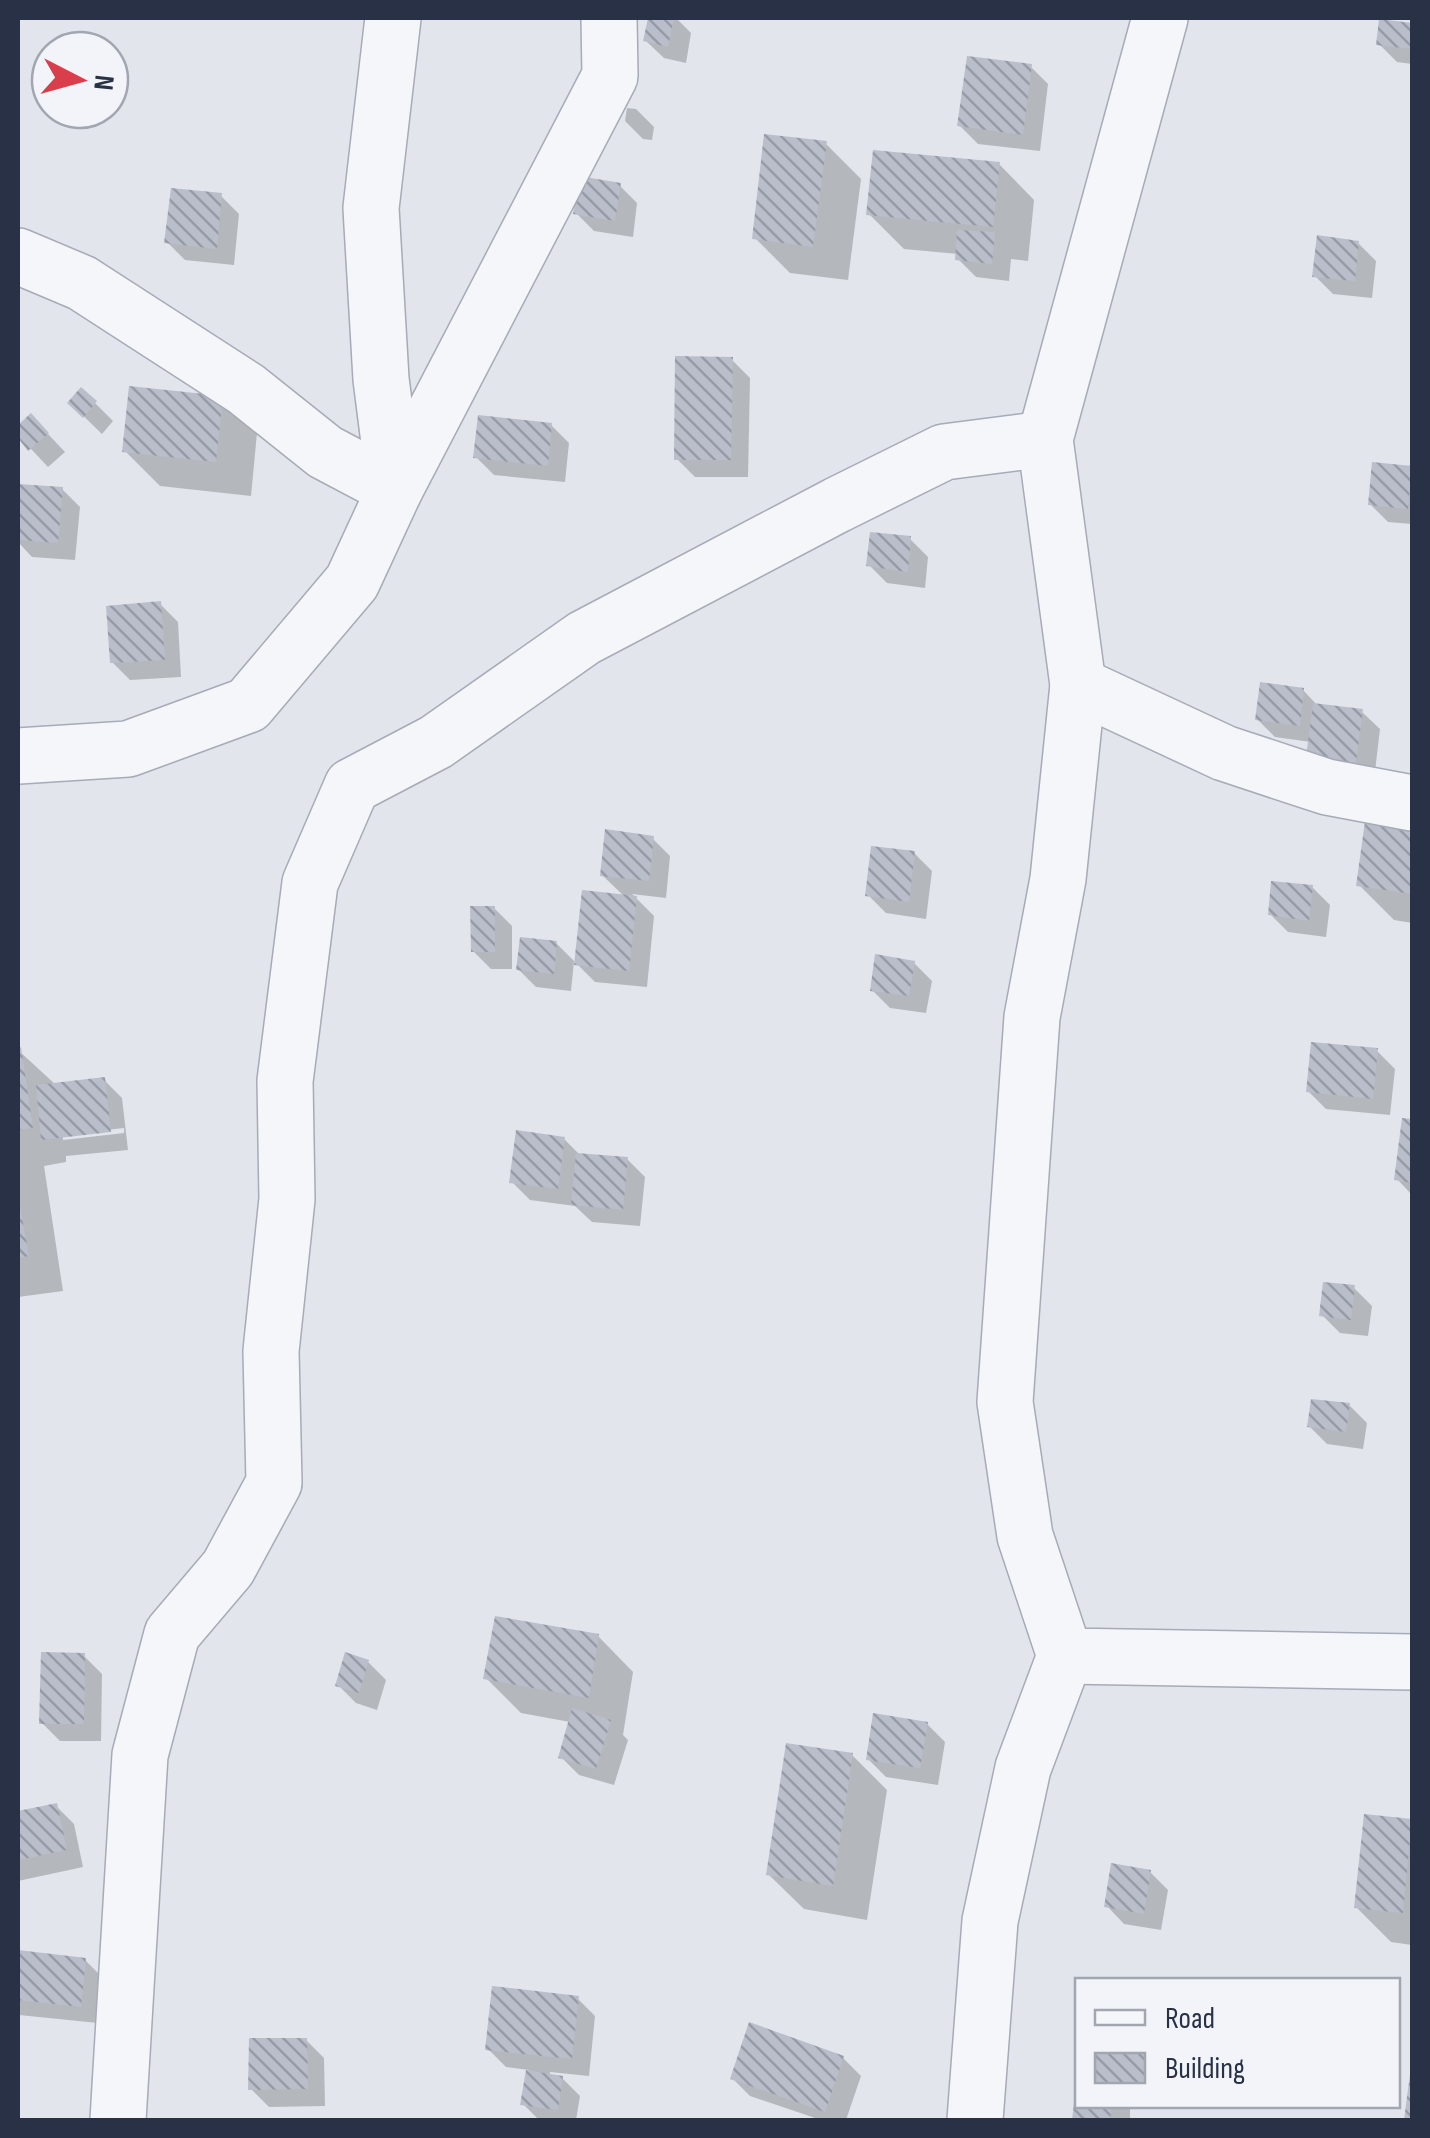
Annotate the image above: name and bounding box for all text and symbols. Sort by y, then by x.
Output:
north arrow [30,30,130,130]
text: N [86,73,121,92]
legend [1075,1978,1400,2108]
text: Road [1165,2001,1215,2037]
text: Building [1165,2051,1245,2087]

